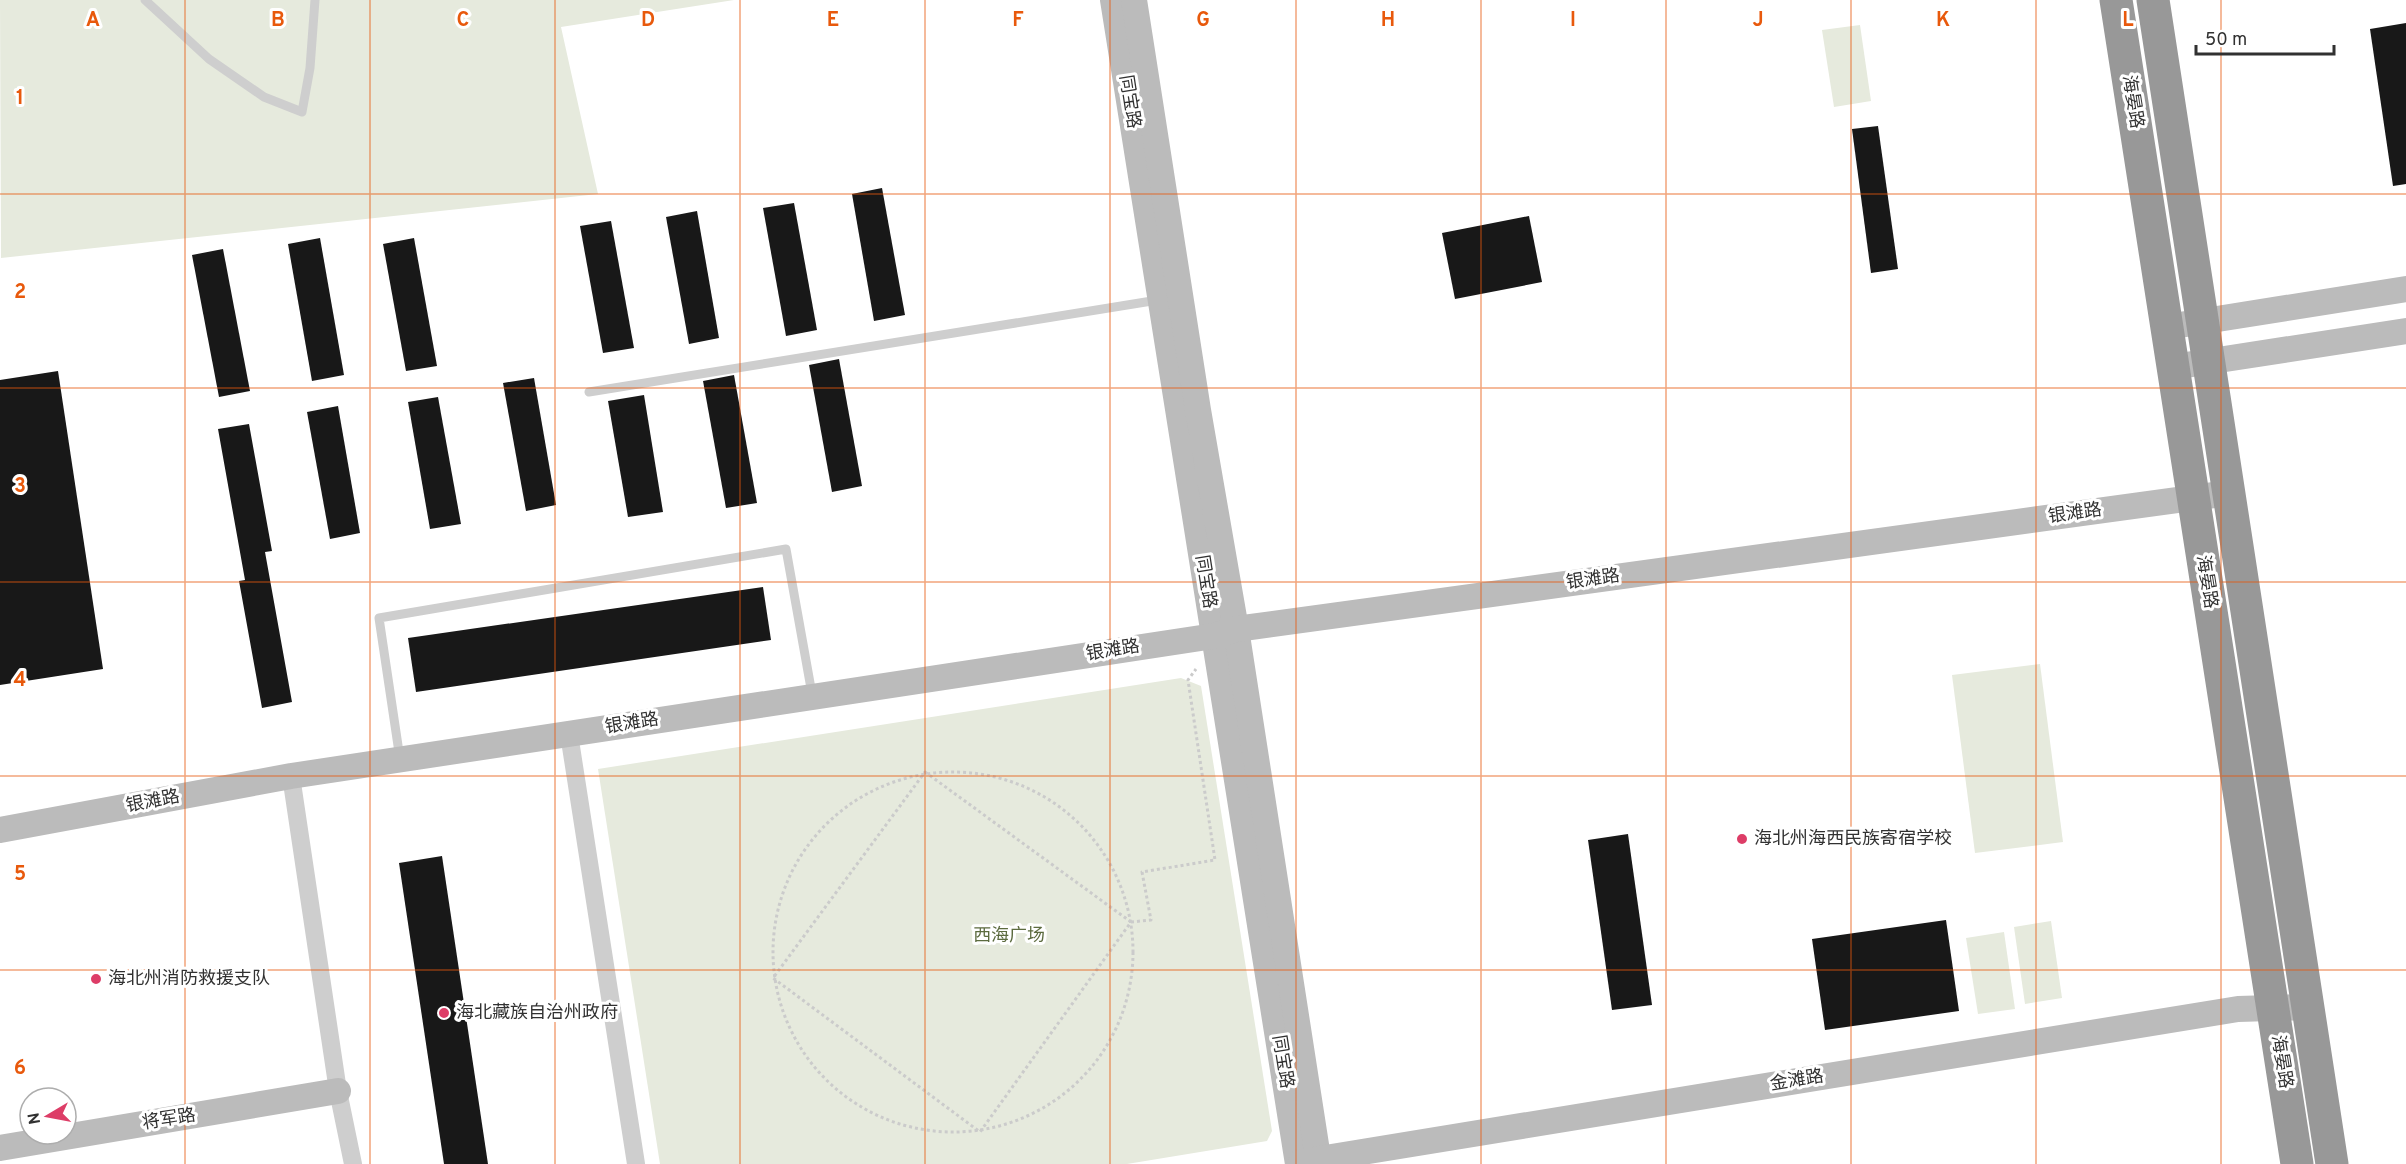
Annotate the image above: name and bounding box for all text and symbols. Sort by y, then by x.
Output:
text: A [86,8,100,34]
text: B [271,8,285,34]
text: C [457,8,469,34]
text: D [641,8,655,34]
text: E [827,8,839,34]
text: F [1012,8,1024,34]
text: G [1196,8,1210,34]
text: H [1381,8,1395,34]
text: I [1570,8,1576,34]
text: J [1752,8,1764,34]
text: K [1936,8,1950,34]
text: L [2122,8,2134,34]
scale bar [2196,18,2334,56]
text: 50 m [2205,29,2247,52]
street label: 同宝路 [1113,74,1145,130]
street label: 海晏路 [2116,74,2148,130]
text: 1 [16,86,24,112]
text: 2 [14,280,26,306]
text: 3 [14,474,26,500]
street label: 银滩路 [2047,499,2103,529]
street label: 同宝路 [1189,554,1221,610]
street label: 海晏路 [2190,554,2222,610]
street label: 银滩路 [1565,565,1621,595]
street label: 银滩路 [1085,635,1141,667]
text: 4 [14,668,26,694]
street label: 银滩路 [604,708,660,740]
street label: 银滩路 [124,786,182,818]
place label: 海北州海西民族寄宿学校 [1754,828,1952,851]
marker: 海北州海西民族寄宿学校 [1735,832,1749,846]
text: 5 [14,862,26,888]
park label: 西海广场 [973,925,1045,948]
place label: 海北州消防救援支队 [108,968,270,991]
marker: 海北州消防救援支队 [89,972,103,986]
place label: 海北藏族自治州政府 [456,1002,618,1025]
marker: 海北藏族自治州政府 [437,1006,451,1020]
street label: 同宝路 [1266,1034,1298,1090]
street label: 海晏路 [2265,1034,2297,1090]
text: 6 [14,1056,26,1082]
street label: 金滩路 [1769,1065,1825,1097]
north arrow [18,1086,78,1146]
street label: 将军路 [141,1104,197,1136]
text: N [24,1111,46,1126]

